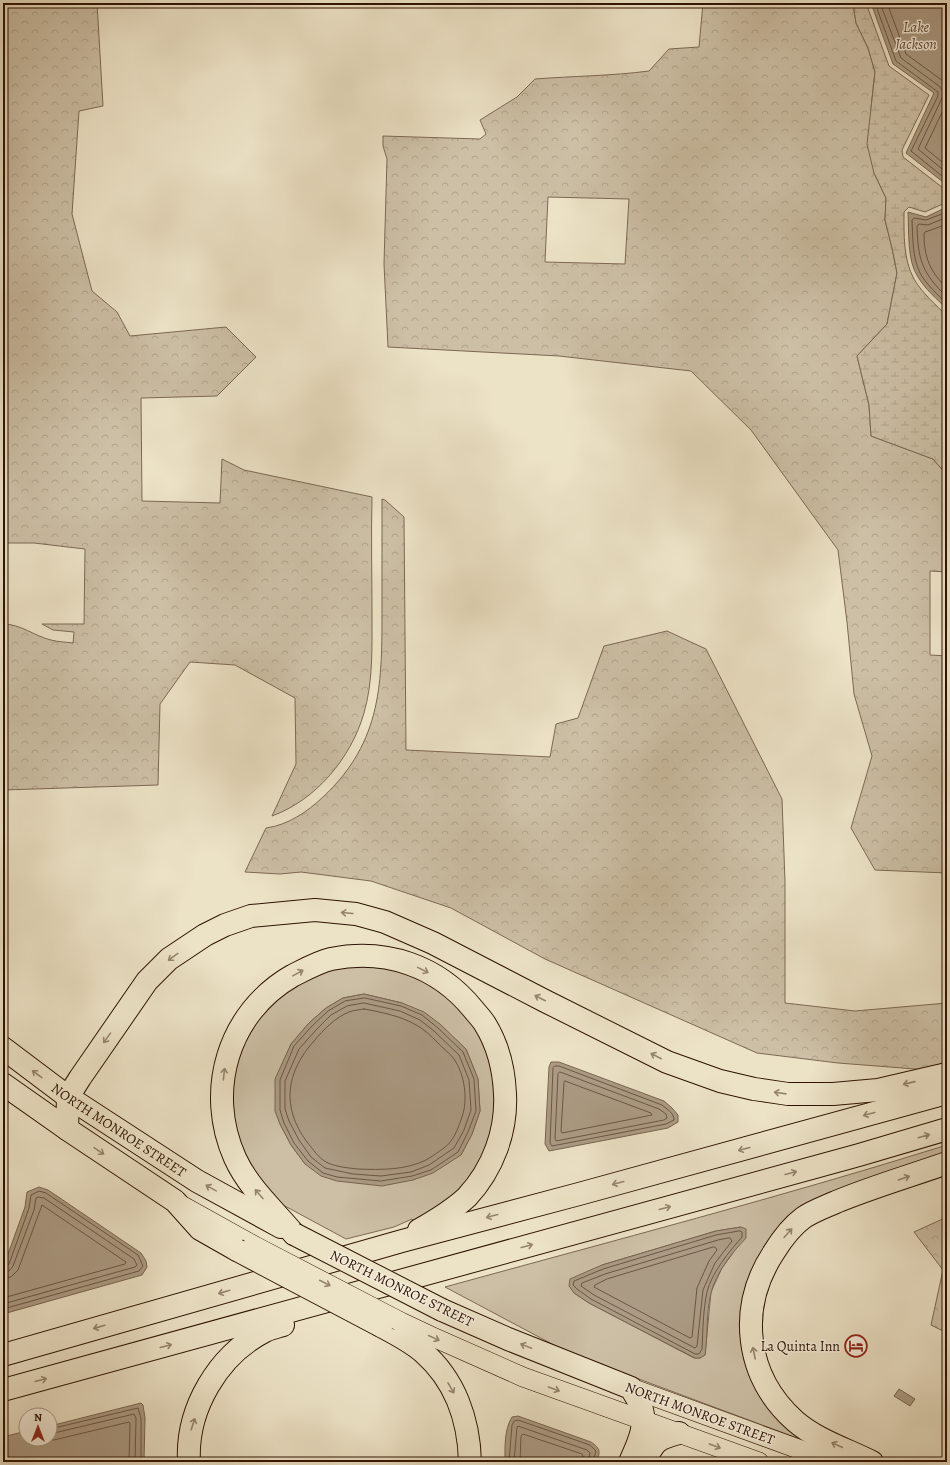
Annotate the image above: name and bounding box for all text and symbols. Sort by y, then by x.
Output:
water label: Lake Jackson [894,17,937,54]
one-way arrow [341,909,354,917]
one-way arrow [168,953,179,961]
one-way arrow [417,967,429,974]
one-way arrow [292,969,304,976]
one-way arrow [534,994,546,1001]
one-way arrow [103,1032,111,1043]
one-way arrow [650,1052,662,1059]
one-way arrow [220,1068,228,1081]
one-way arrow [32,1069,43,1078]
street label: NORTH MONROE STREET [47,1079,190,1182]
one-way arrow [903,1079,916,1087]
one-way arrow [774,1089,787,1097]
one-way arrow [863,1111,876,1119]
one-way arrow [917,1132,930,1139]
one-way arrow [737,1146,750,1153]
one-way arrow [93,1147,104,1155]
one-way arrow [784,1169,797,1177]
one-way arrow [898,1173,910,1181]
one-way arrow [612,1180,625,1187]
one-way arrow [205,1184,217,1191]
one-way arrow [255,1189,264,1199]
one-way arrow [659,1204,672,1211]
one-way arrow [486,1213,499,1221]
one-way arrow [783,1228,792,1238]
one-way arrow [520,1242,533,1249]
street label: NORTH MONROE STREET [327,1245,477,1332]
one-way arrow [319,1280,331,1287]
one-way arrow [218,1289,231,1296]
one-way arrow [93,1324,106,1332]
hotel icon: La Quinta Inn [843,1333,869,1359]
one-way arrow [428,1335,440,1342]
place label: La Quinta Inn [760,1337,840,1356]
one-way arrow [159,1341,172,1349]
one-way arrow [520,1342,532,1350]
one-way arrow [749,1347,757,1360]
one-way arrow [34,1376,47,1383]
street label: NORTH MONROE STREET [622,1378,778,1449]
one-way arrow [447,1381,455,1393]
one-way arrow [548,1385,560,1393]
north arrow [18,1407,58,1447]
text: N [34,1410,42,1425]
one-way arrow [190,1417,197,1430]
one-way arrow [831,1441,843,1449]
one-way arrow [709,1443,721,1451]

